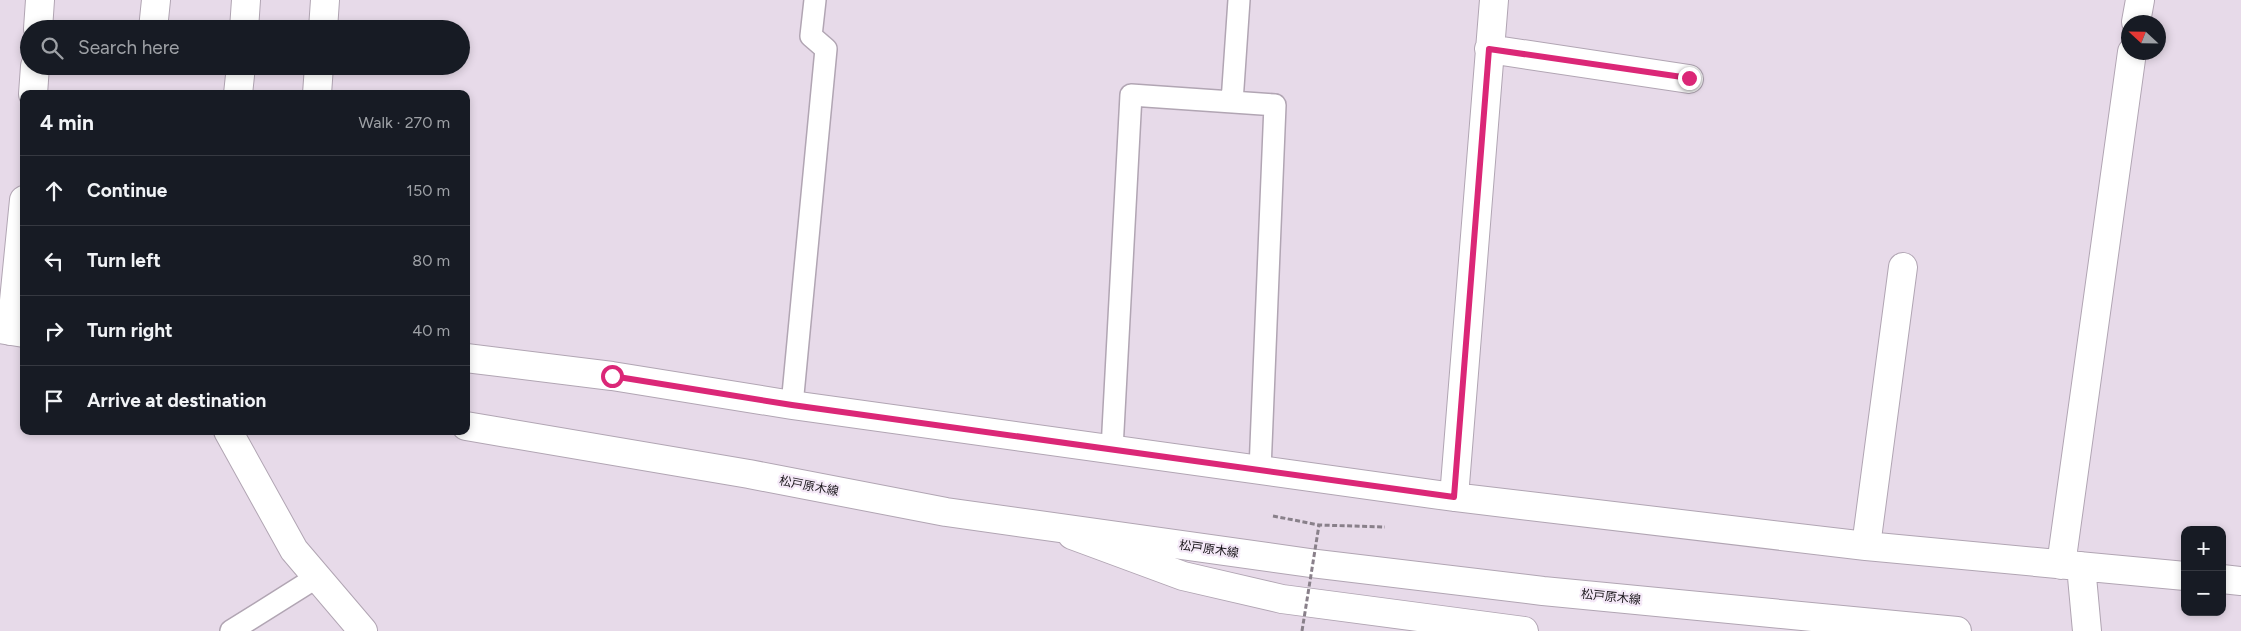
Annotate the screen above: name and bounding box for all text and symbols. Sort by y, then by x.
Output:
north arrow [2121,15,2166,60]
search box [20,20,470,75]
icon: search [38,34,66,62]
text: Search here [78,36,180,59]
route end [1678,67,1701,90]
text: 4 min [40,110,94,135]
text: Walk · 270 m [359,113,450,132]
icon: ahead [40,177,68,205]
text: Continue [87,179,167,202]
text: 150 m [406,181,450,200]
icon: left [40,247,68,275]
text: Turn left [87,249,161,272]
text: 80 m [412,251,450,270]
icon: right [40,317,68,345]
text: Turn right [87,319,173,342]
text: 40 m [412,321,450,340]
route start [601,365,624,388]
icon: arrive [40,387,68,415]
text: Arrive at destination [87,389,266,412]
street label: 松戸原木線 [778,473,840,499]
map controls [2181,526,2226,616]
button: + [2181,526,2226,571]
street label: 松戸原木線 [1178,538,1240,560]
button: − [2181,571,2226,616]
street label: 松戸原木線 [1580,587,1642,607]

